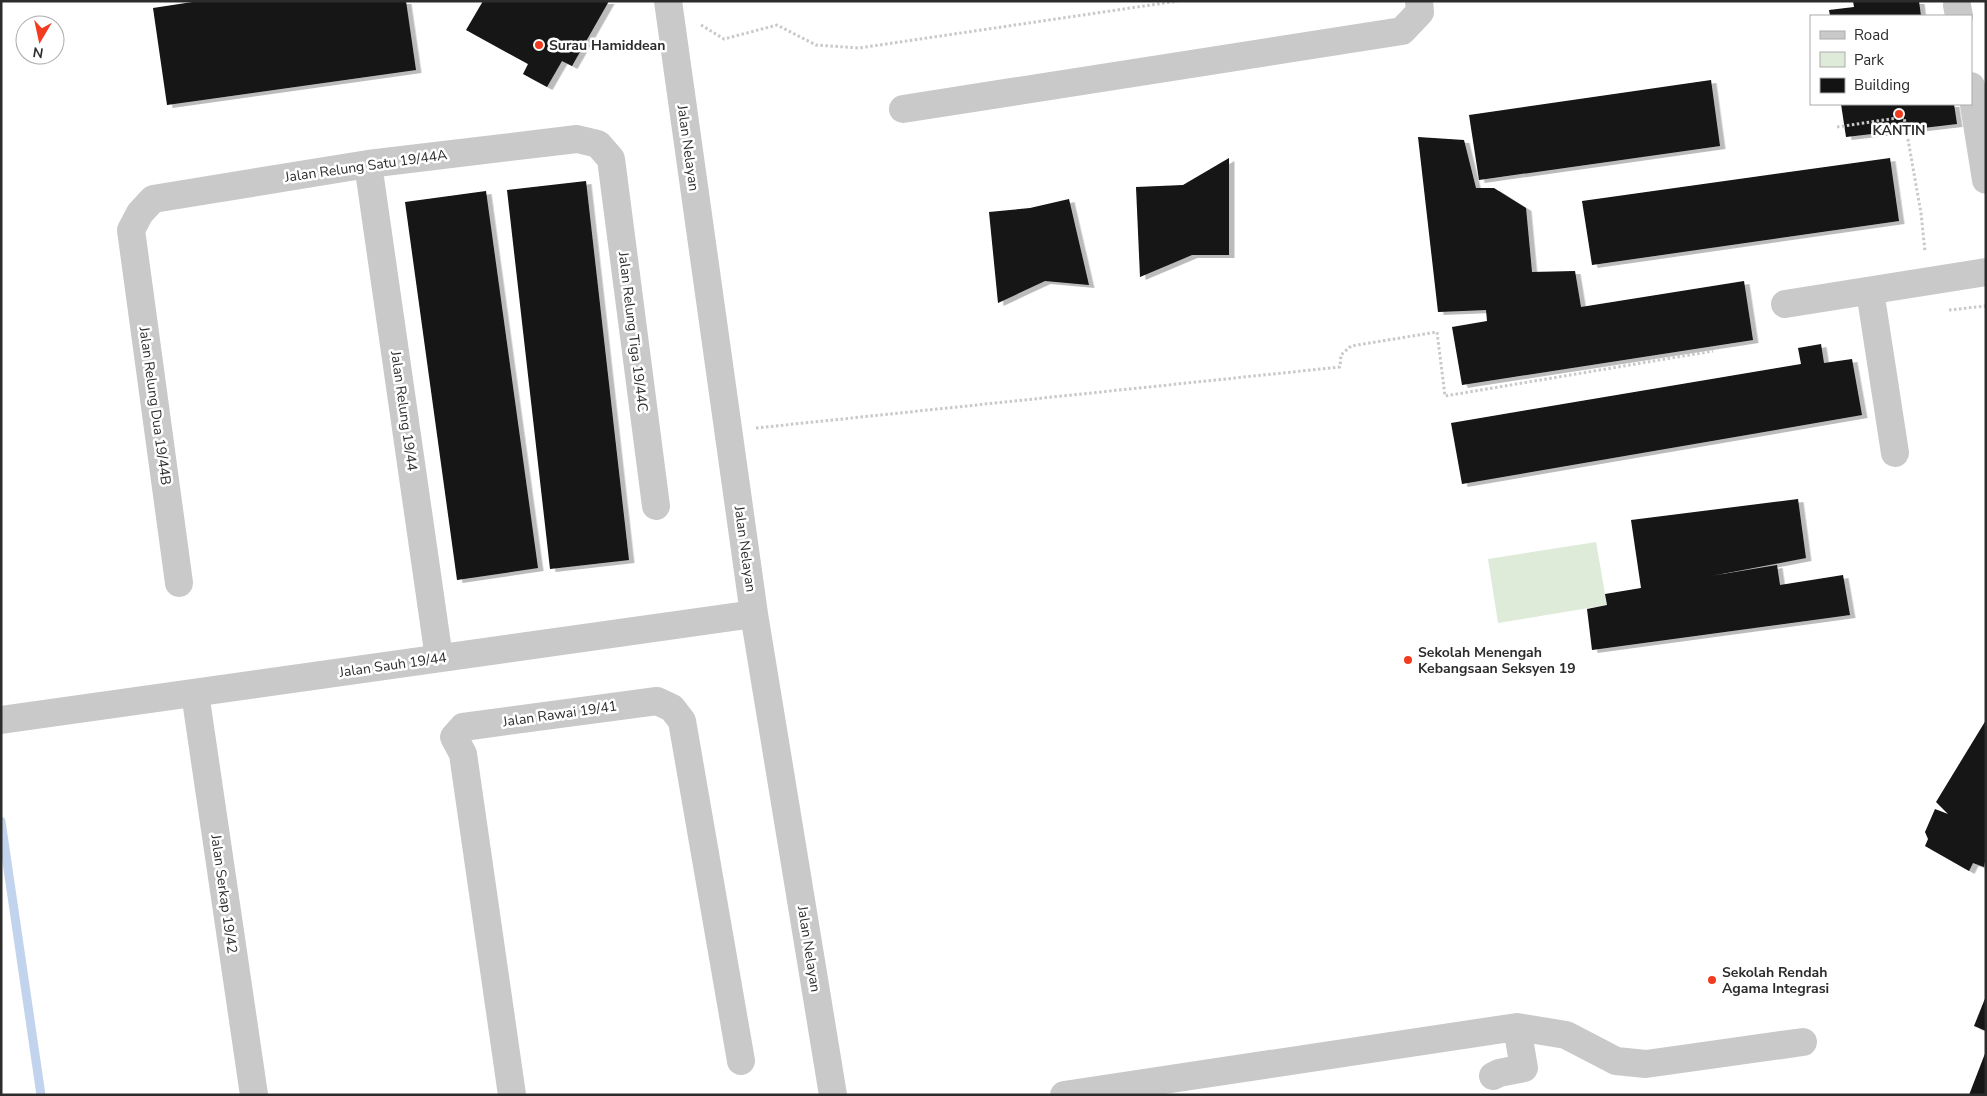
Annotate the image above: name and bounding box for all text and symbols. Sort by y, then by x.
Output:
north arrow [15,15,65,65]
legend [1810,15,1972,105]
text: Road [1854,25,1889,45]
place label: Surau Hamiddean [549,36,665,55]
marker: Surau Hamiddean [533,39,545,51]
text: N [31,42,45,63]
text: Park [1854,50,1884,70]
text: Building [1854,75,1910,95]
street label: Jalan Nelayan [672,103,703,192]
marker: KANTIN [1893,108,1905,120]
place label: KANTIN [1873,121,1925,140]
street label: Jalan Relung Satu 19/44A [283,145,448,187]
street label: Jalan Relung Tiga 19/44C [614,250,652,413]
street label: Jalan Relung Dua 19/44B [134,325,176,486]
street label: Jalan Relung 19/44 [386,349,422,472]
street label: Jalan Nelayan [729,504,760,593]
place label: Sekolah Menengah Kebangsaan Seksyen 19 [1418,643,1576,678]
street label: Jalan Sauh 19/44 [337,648,448,682]
marker: Sekolah Menengah Kebangsaan Seksyen 19 [1402,654,1414,666]
street label: Jalan Rawai 19/41 [501,697,618,732]
street label: Jalan Serkap 19/42 [206,832,242,955]
street label: Jalan Nelayan [793,904,825,993]
place label: Sekolah Rendah Agama Integrasi [1722,963,1829,998]
marker: Sekolah Rendah Agama Integrasi [1706,974,1718,986]

